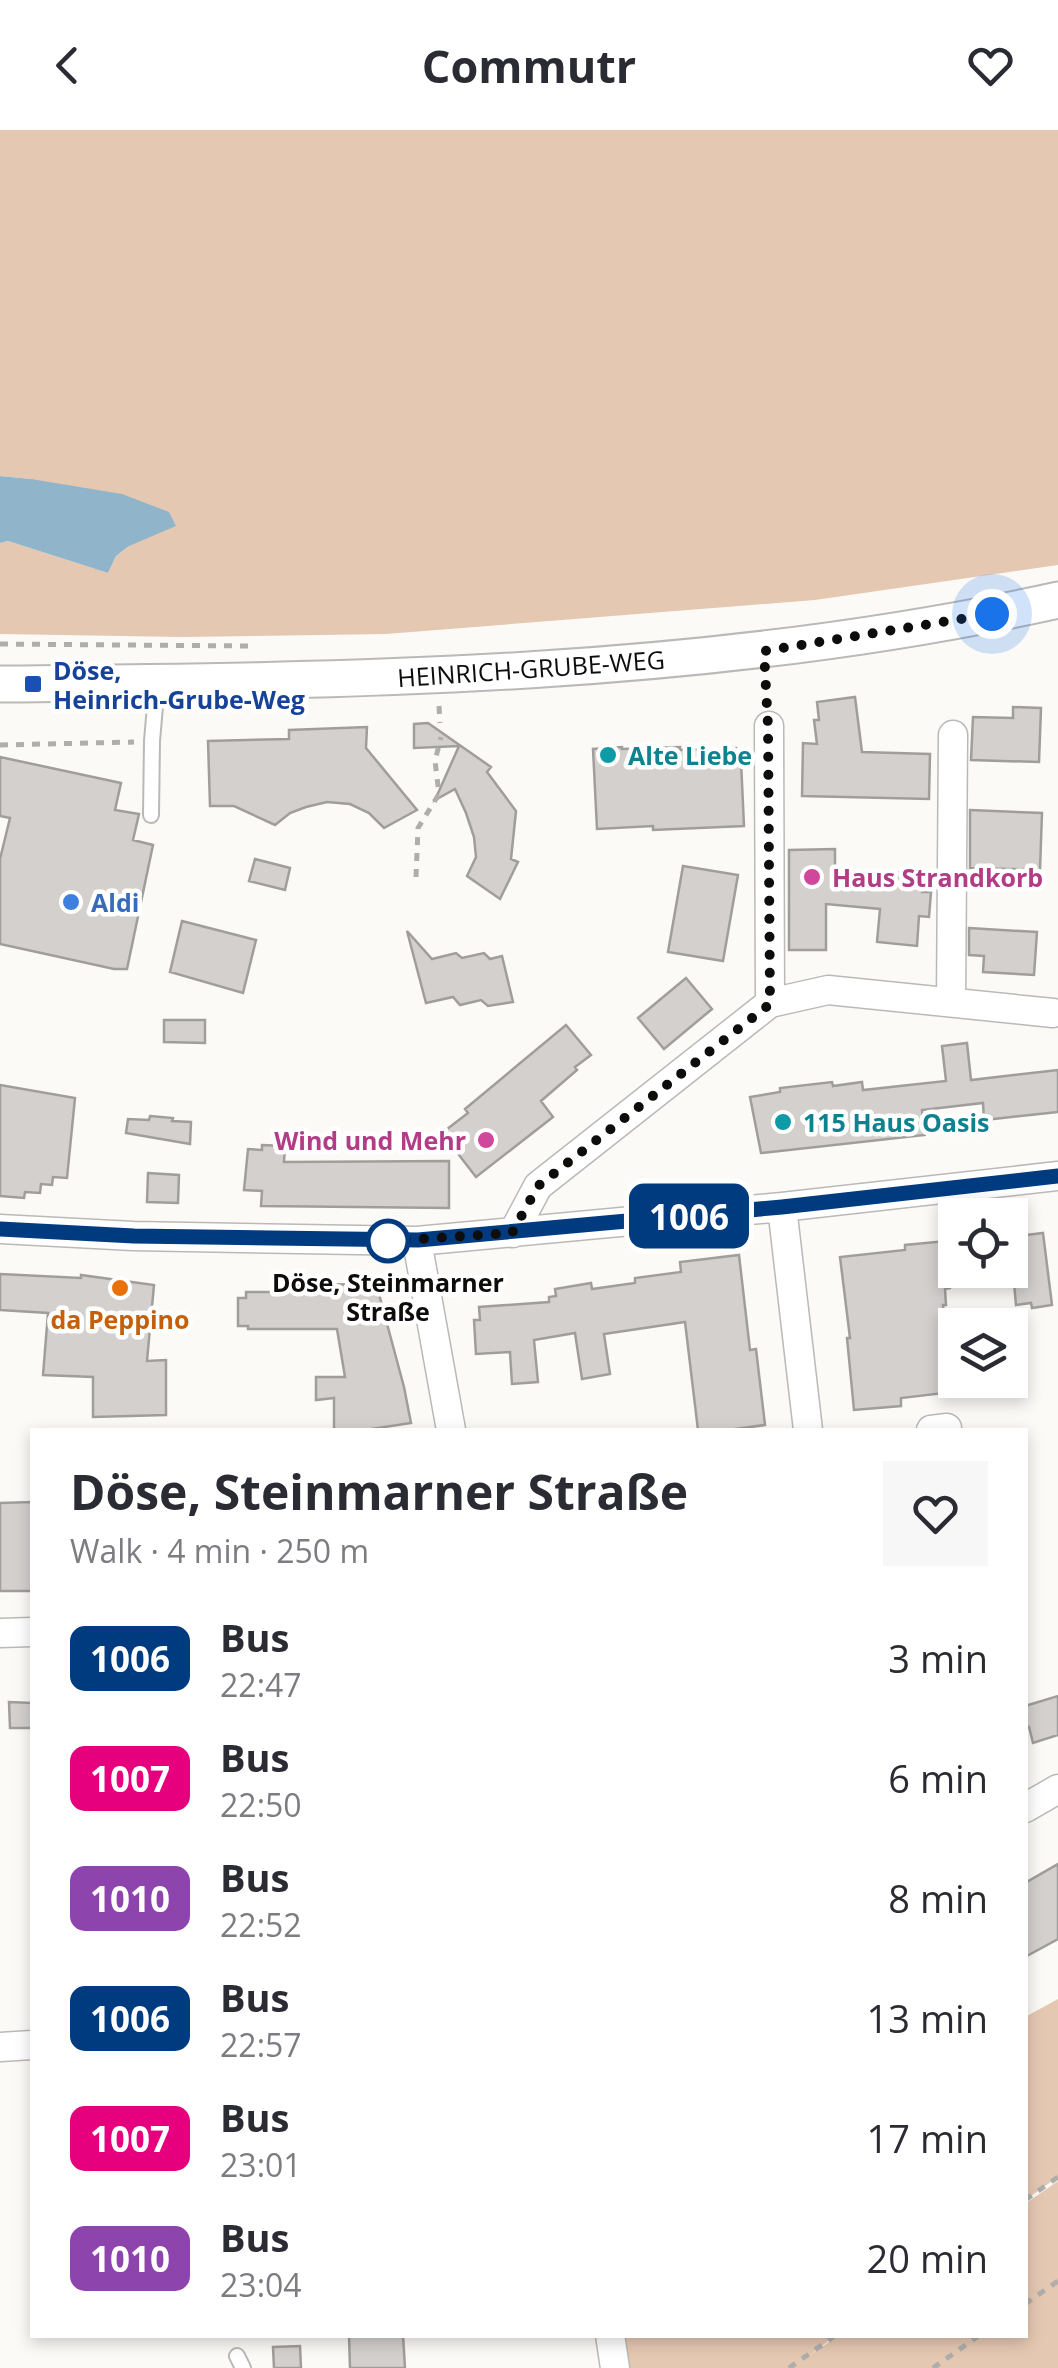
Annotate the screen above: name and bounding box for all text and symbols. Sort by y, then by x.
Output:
text: Commutr [422,35,636,96]
icon: back [40,38,95,93]
icon: heart [963,38,1018,93]
your location [967,589,1017,639]
street label: HEINRICH-GRUBE-WEG [396,642,666,694]
place label: Döse, Heinrich-Grube-Weg [53,653,305,716]
marker: Döse, Heinrich-Grube-Weg [22,673,44,695]
place label: Alte Liebe [628,738,752,772]
marker: Alte Liebe [597,744,619,766]
place label: Haus Strandkorb [832,860,1043,894]
marker: Haus Strandkorb [801,866,823,888]
place label: Aldi [91,885,139,919]
marker: Aldi [60,891,82,913]
place label: 115 Haus Oasis [803,1105,989,1139]
marker: 115 Haus Oasis [772,1111,794,1133]
place label: Wind und Mehr [274,1123,466,1157]
marker: Wind und Mehr [475,1129,497,1151]
line badge: 1006 [619,1184,759,1248]
text: 1006 [649,1193,729,1240]
map controls [938,1198,1028,1398]
button: locate [938,1198,1028,1288]
marker: Döse, Steinmarner Straße [367,1220,409,1262]
place label: Döse, Steinmarner Straße [272,1265,504,1328]
marker: da Peppino [109,1277,131,1299]
place label: da Peppino [50,1302,190,1336]
button: layers [938,1308,1028,1398]
text: Döse, Steinmarner Straße [70,1459,688,1524]
button: heart [883,1461,988,1566]
text: Walk · 4 min · 250 m [70,1529,369,1572]
text: Bus [220,1611,289,1663]
text: 3 min [888,1632,988,1684]
text: 1006 [90,1635,170,1682]
text: 22:47 [220,1663,302,1706]
text: Bus [220,1731,289,1783]
text: 6 min [888,1752,988,1804]
text: 1007 [90,1755,170,1802]
text: 22:50 [220,1783,302,1826]
text: Bus [220,1851,289,1903]
text: 8 min [888,1872,988,1924]
text: 1010 [90,1875,170,1922]
text: 22:52 [220,1903,302,1946]
text: Bus [220,1971,289,2023]
text: 13 min [867,1992,988,2044]
text: 1006 [90,1995,170,2042]
text: 22:57 [220,2023,302,2066]
text: Bus [220,2091,289,2143]
text: 17 min [867,2112,988,2164]
text: 1007 [90,2115,170,2162]
text: 23:01 [220,2143,302,2186]
text: Bus [220,2211,289,2263]
text: 20 min [867,2232,988,2284]
text: 1010 [90,2235,170,2282]
text: 23:04 [220,2263,302,2306]

